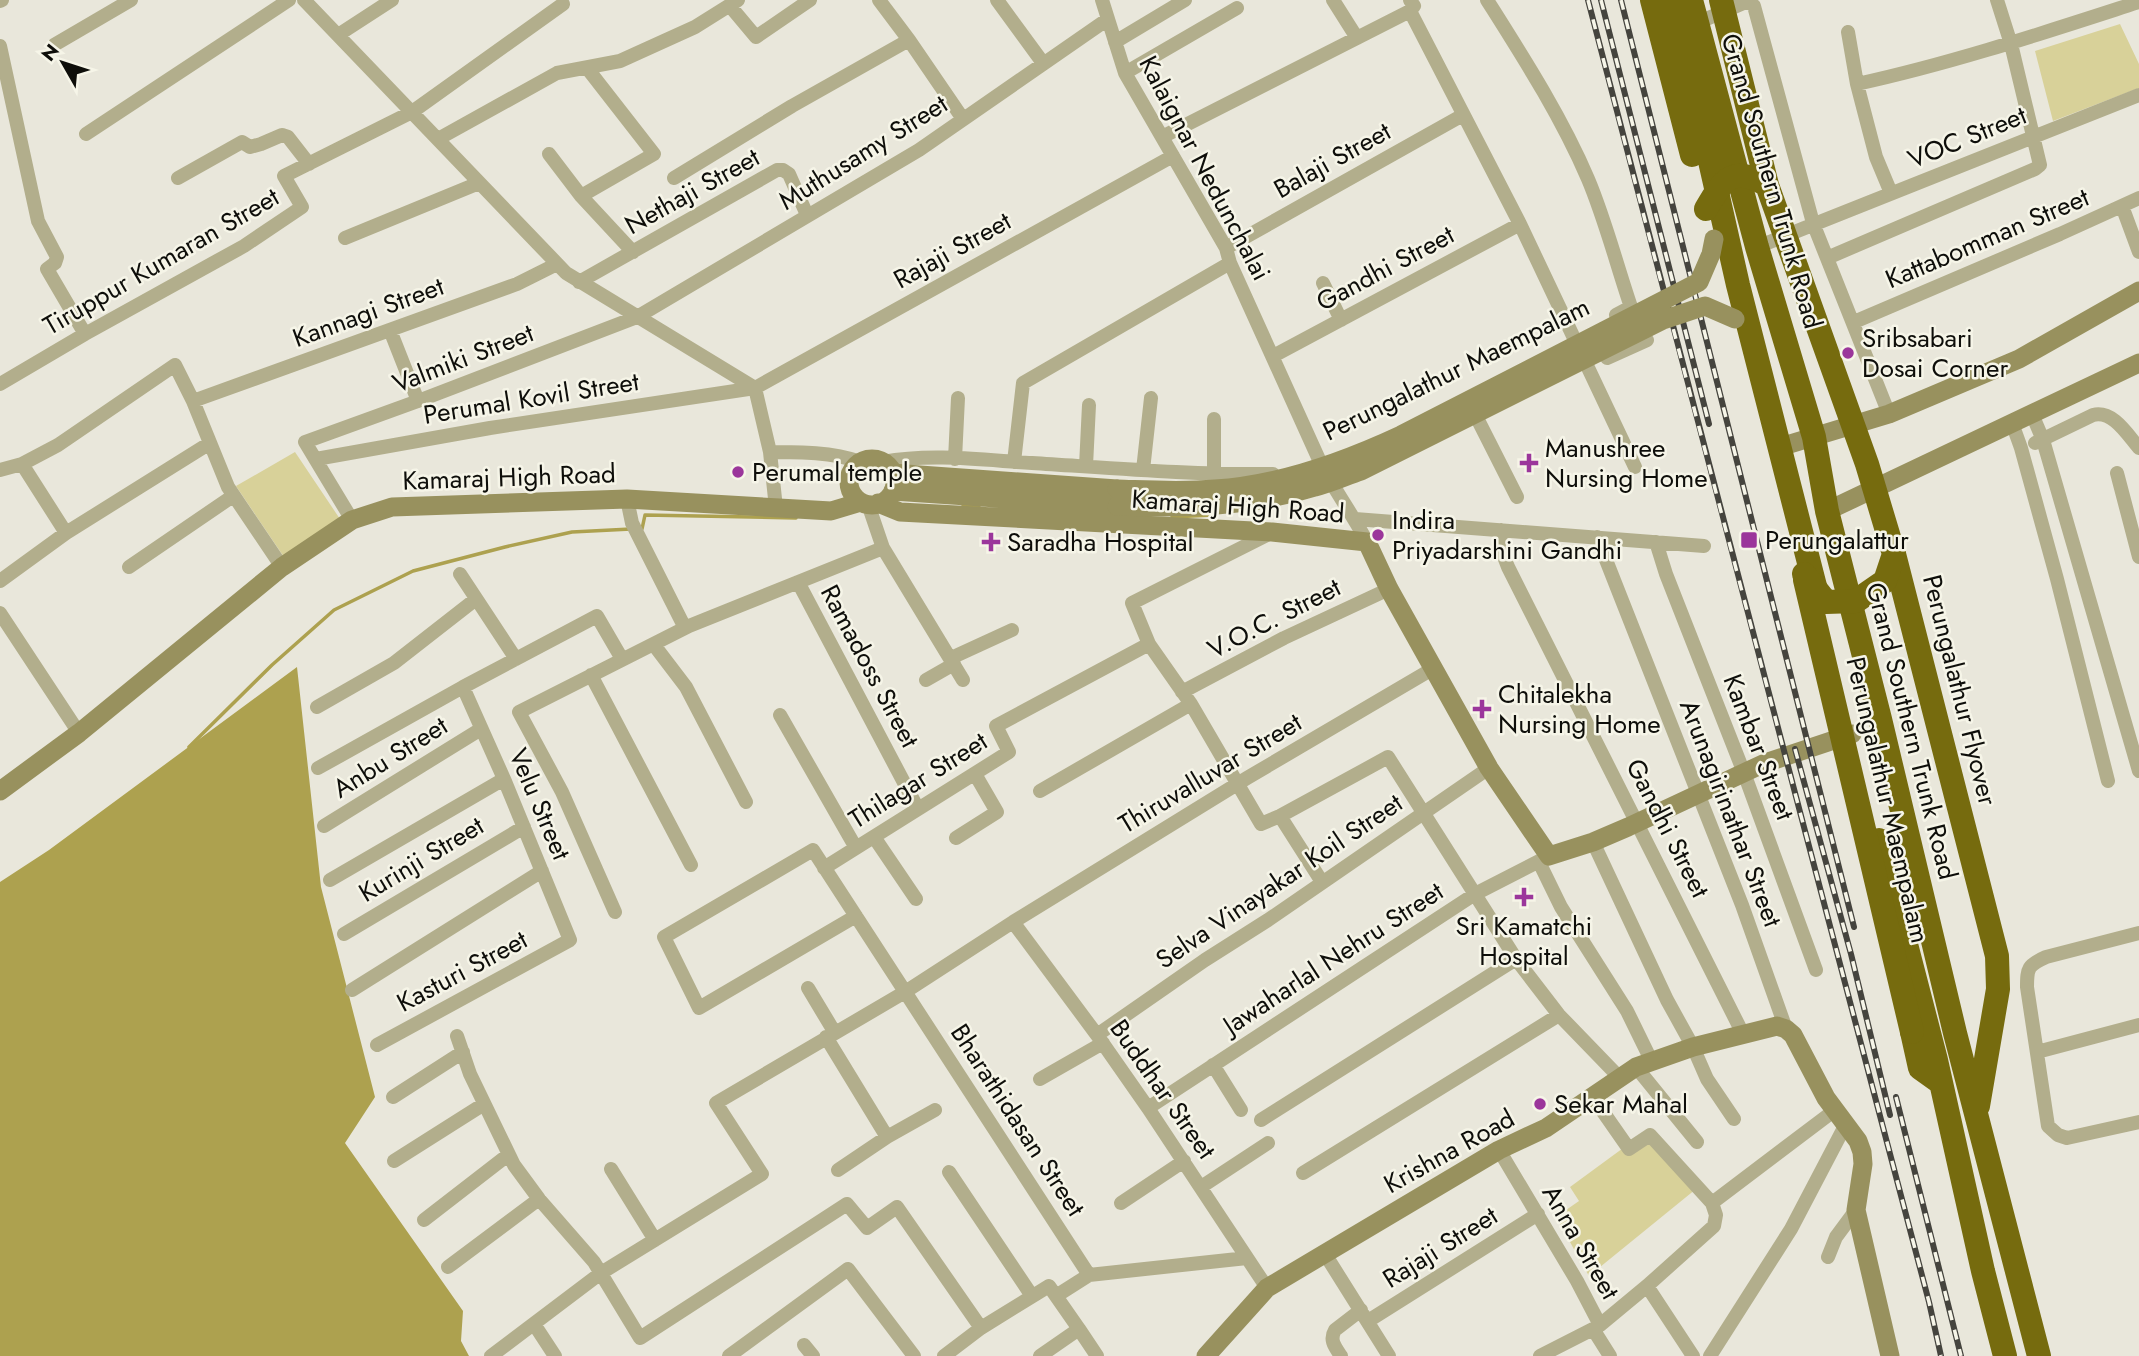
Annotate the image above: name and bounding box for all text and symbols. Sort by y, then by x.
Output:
north arrow [28,28,98,98]
street label: Grand Southern Trunk Road [1712,29,1832,333]
text: N [35,38,65,67]
street label: Kalaignar Nedunchalai [1130,49,1280,287]
street label: Muthusamy Street [771,84,955,219]
street label: VOC Street [1902,96,2033,178]
street label: Balaji Street [1267,112,1398,208]
street label: Nethaji Street [618,138,767,244]
street label: Tiruppur Kumaran Street [36,177,287,344]
street label: Kattabomman Street [1879,178,2095,298]
street label: Rajaji Street [886,202,1018,298]
street label: Gandhi Street [1309,215,1461,320]
street label: Kannagi Street [287,267,450,357]
street label: Perungalathur Maempalam [1316,288,1596,450]
street label: Valmiki Street [387,313,540,402]
place label: Sribsabari Dosai Corner [1862,319,2008,387]
marker: Sribsabari Dosai Corner [1840,345,1856,361]
street label: Perumal Kovil Street [421,362,642,434]
place label: Manushree Nursing Home [1545,429,1708,497]
place label: Perumal temple [752,453,922,491]
marker: Manushree Nursing Home [1519,453,1539,473]
street label: Kamaraj High Road [402,454,616,500]
marker: Perumal temple [730,464,746,480]
street label: Kamaraj High Road [1130,480,1346,532]
place label: Indira Priyadarshini Gandhi [1392,501,1622,569]
place label: Perungalattur [1765,521,1909,559]
place label: Saradha Hospital [1007,523,1194,561]
marker: Indira Priyadarshini Gandhi [1370,527,1386,543]
marker: Perungalattur [1739,530,1759,550]
marker: Saradha Hospital [981,532,1001,552]
street label: V.O.C. Street [1201,568,1348,668]
street label: Perungalathur Flyover [1913,571,2007,809]
street label: Ramadoss Street [811,578,929,755]
street label: Grand Southern Trunk Road [1857,578,1967,884]
street label: Perungalathur Maempalam [1837,653,1939,947]
street label: Kambar Street [1714,669,1805,826]
place label: Chitalekha Nursing Home [1498,675,1661,743]
street label: Arunagirinathar Street [1670,694,1792,933]
marker: Chitalekha Nursing Home [1472,699,1492,719]
street label: Thiruvalluvar Street [1111,703,1309,843]
street label: Anbu Street [325,706,455,807]
street label: Thilagar Street [841,722,995,838]
street label: Velu Street [499,742,581,866]
street label: Gandhi Street [1617,752,1720,905]
street label: Selva Vinayakar Koil Street [1148,784,1411,978]
street label: Kurinji Street [351,806,491,911]
street label: Jawaharlal Nehru Street [1213,872,1451,1045]
marker: Sri Kamatchi Hospital [1514,887,1534,907]
place label: Sri Kamatchi Hospital [1456,907,1592,975]
street label: Kasturi Street [390,920,535,1021]
street label: Buddhar Street [1101,1011,1226,1167]
street label: Bharathidasan Street [941,1016,1095,1224]
place label: Sekar Mahal [1554,1085,1688,1123]
marker: Sekar Mahal [1532,1096,1548,1112]
street label: Krishna Road [1377,1099,1521,1203]
street label: Anna Street [1533,1178,1630,1307]
street label: Rajaji Street [1375,1196,1505,1297]

